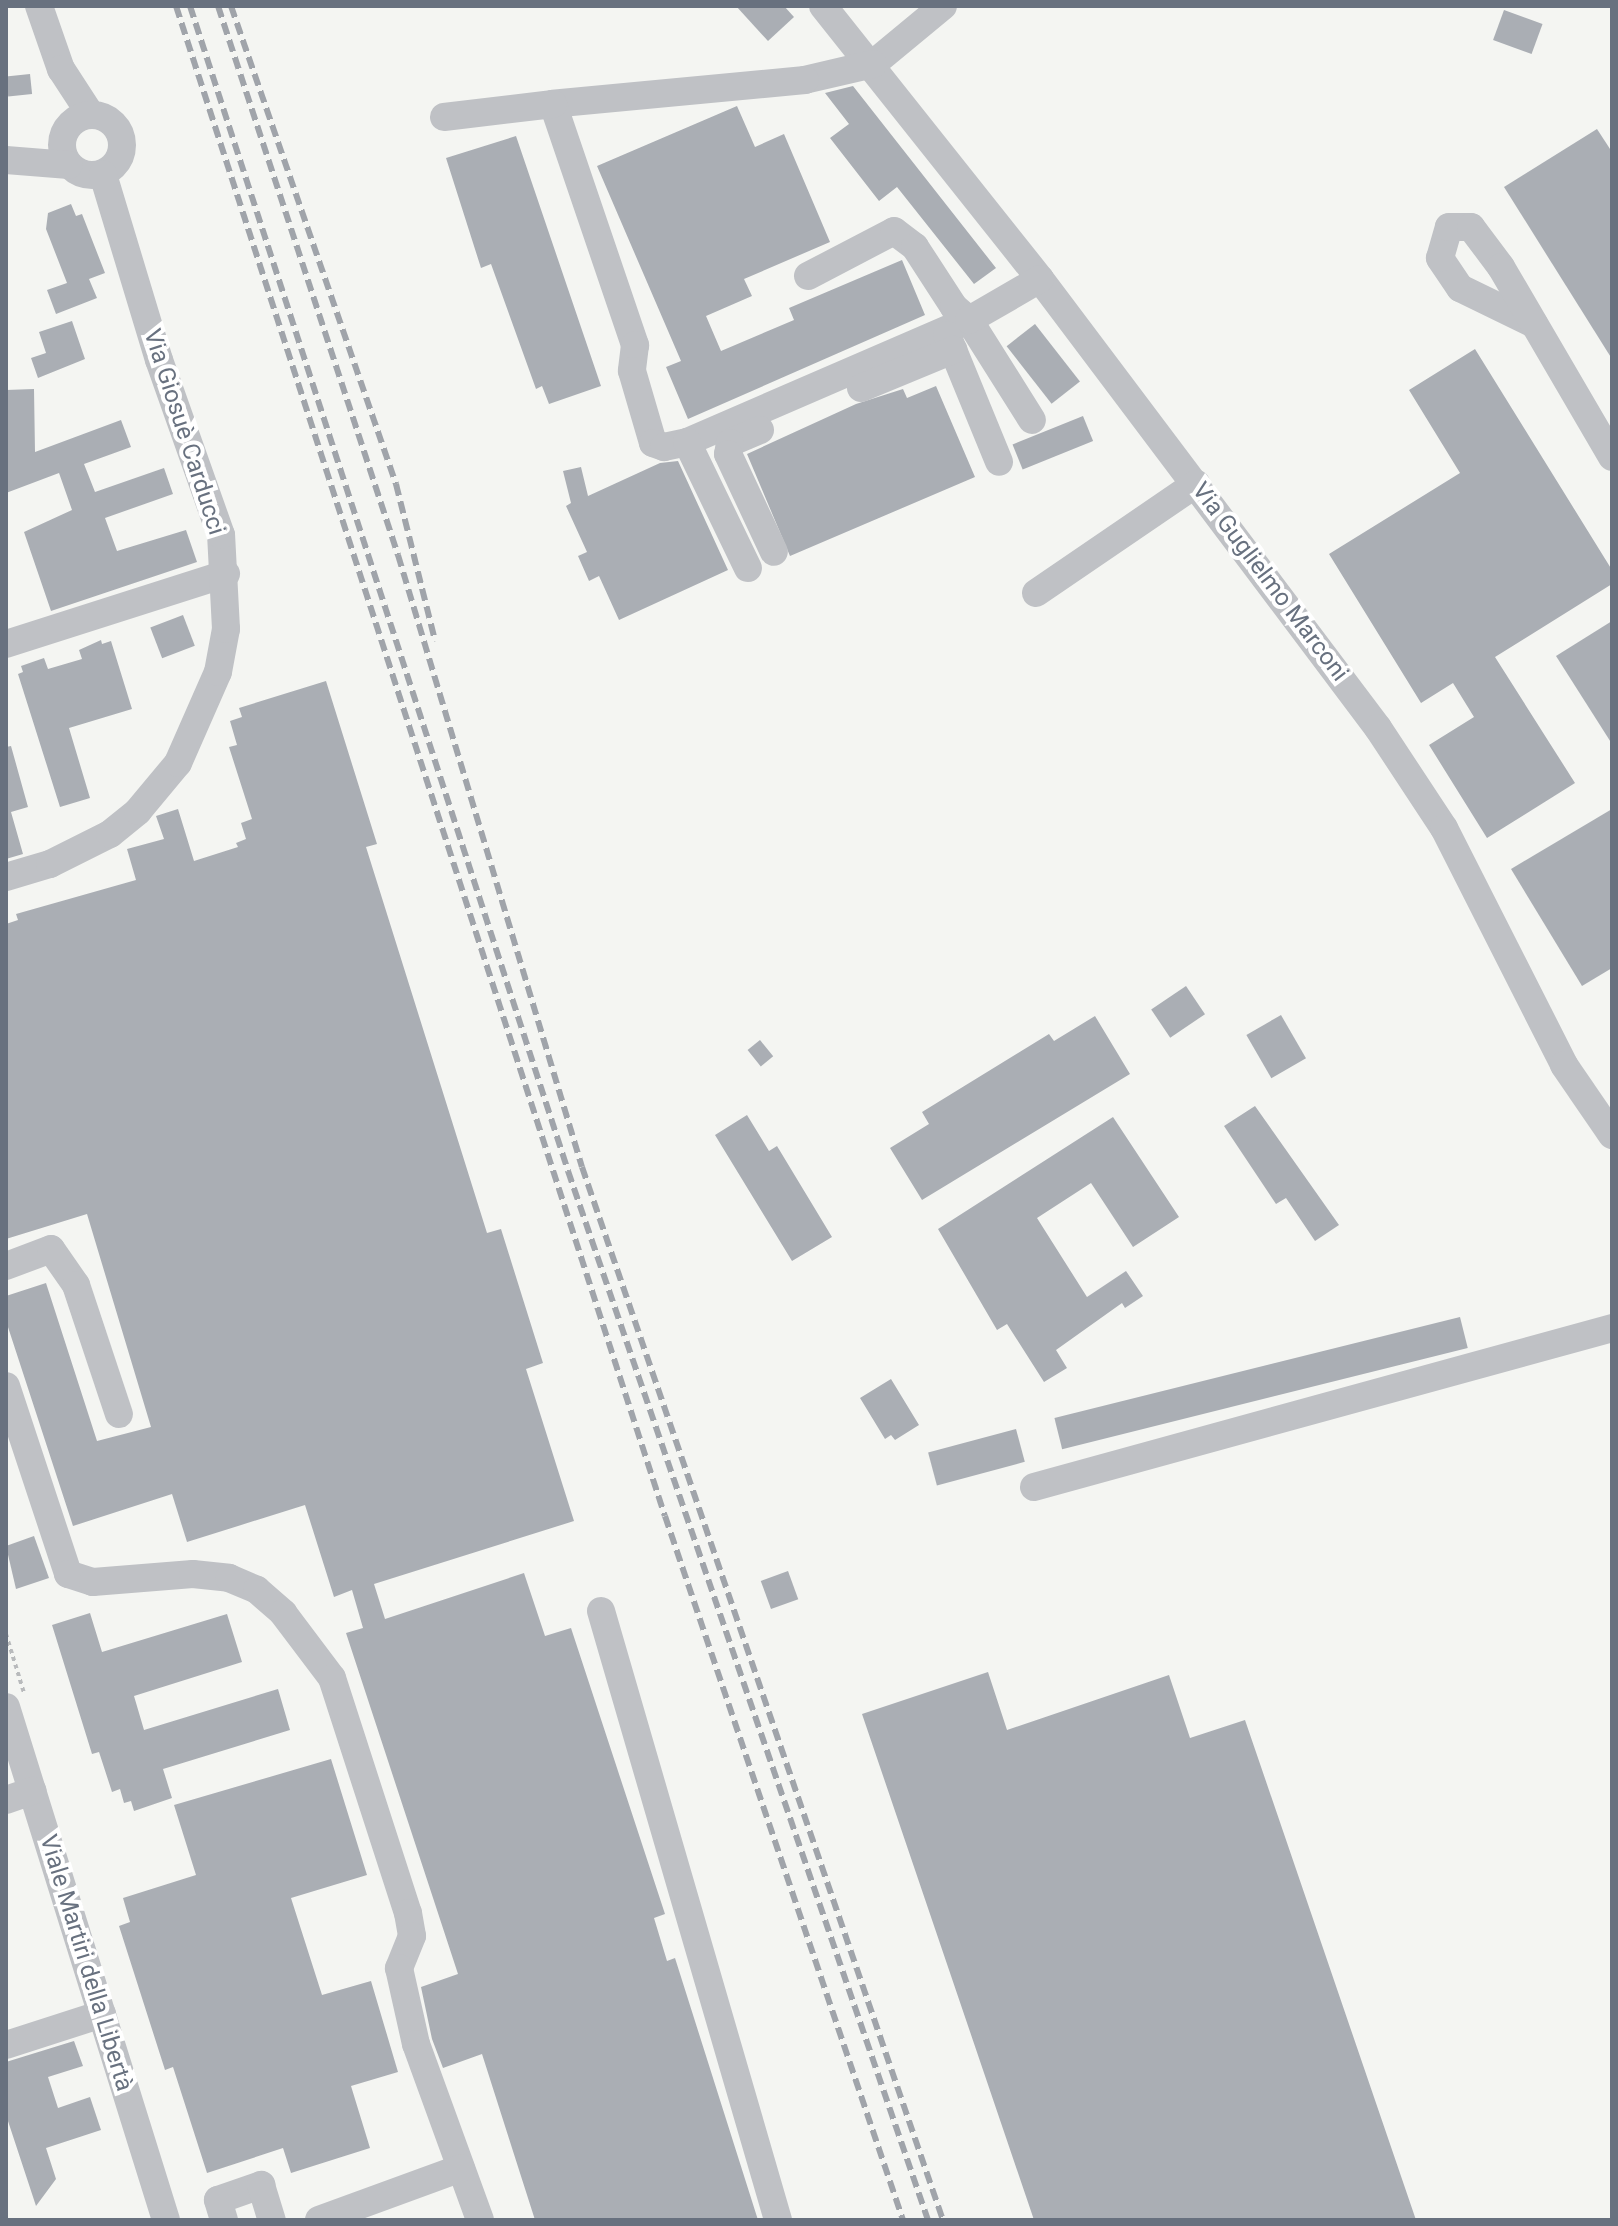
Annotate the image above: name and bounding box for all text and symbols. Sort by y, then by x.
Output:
street label: Via Giosuè Carducci [137,325,231,539]
street label: Via Guglielmo Marconi [1186,477,1354,687]
street label: Viale Martiri della Libertà [33,1831,139,2095]

